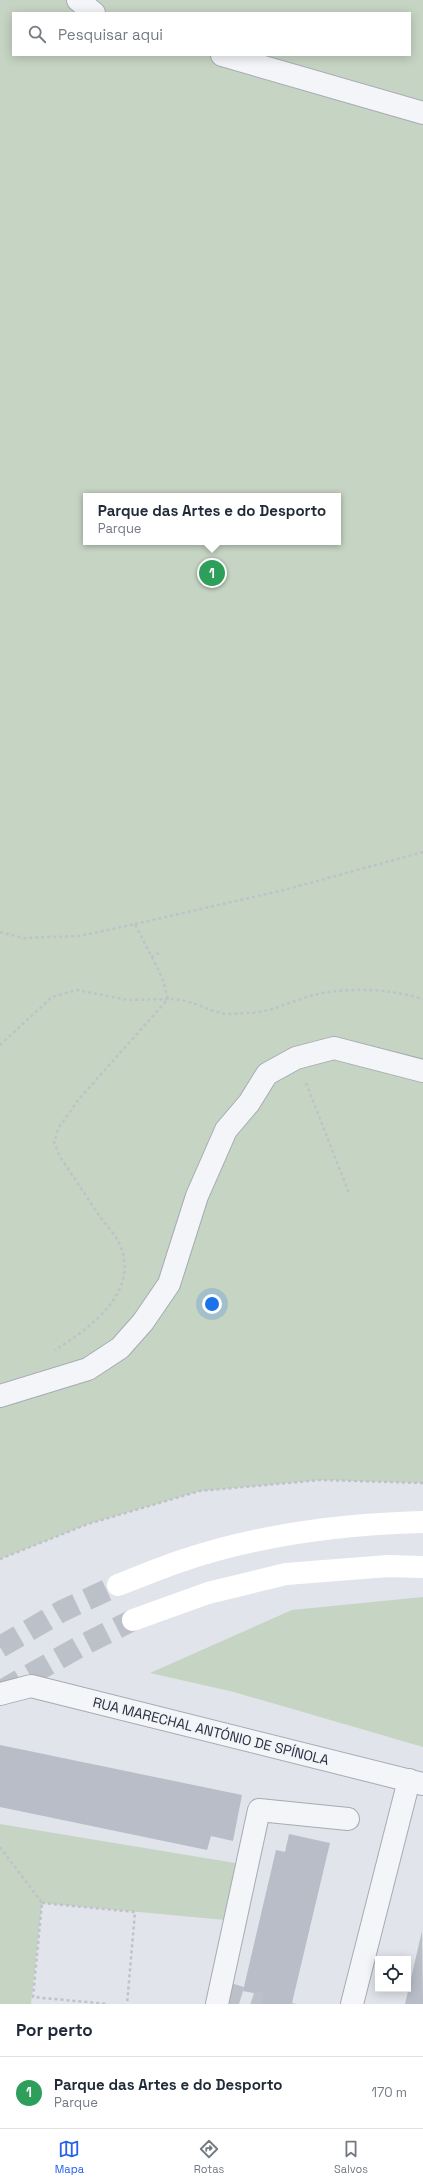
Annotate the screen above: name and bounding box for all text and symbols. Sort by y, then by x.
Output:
search box [12,12,411,56]
icon: search [26,23,48,45]
text: Pesquisar aqui [58,25,163,44]
popup [83,493,341,545]
text: Parque das Artes e do Desporto [98,501,326,520]
text: Parque [98,520,142,537]
pin: 1 [199,558,225,588]
your location [202,1294,222,1314]
street label: RUA MARECHAL ANTÓNIO DE SPÍNOLA [91,1693,331,1769]
map controls [375,1956,411,1992]
button: locate [375,1956,411,1992]
text: Por perto [16,2019,93,2041]
text: Parque das Artes e do Desporto [54,2075,283,2094]
text: 1 [26,2084,32,2101]
text: 170 m [371,2084,407,2101]
text: Parque [54,2094,98,2111]
tab: Mapa [55,2138,84,2176]
tab: Rotas [194,2138,224,2176]
tab: Salvos [334,2138,368,2176]

